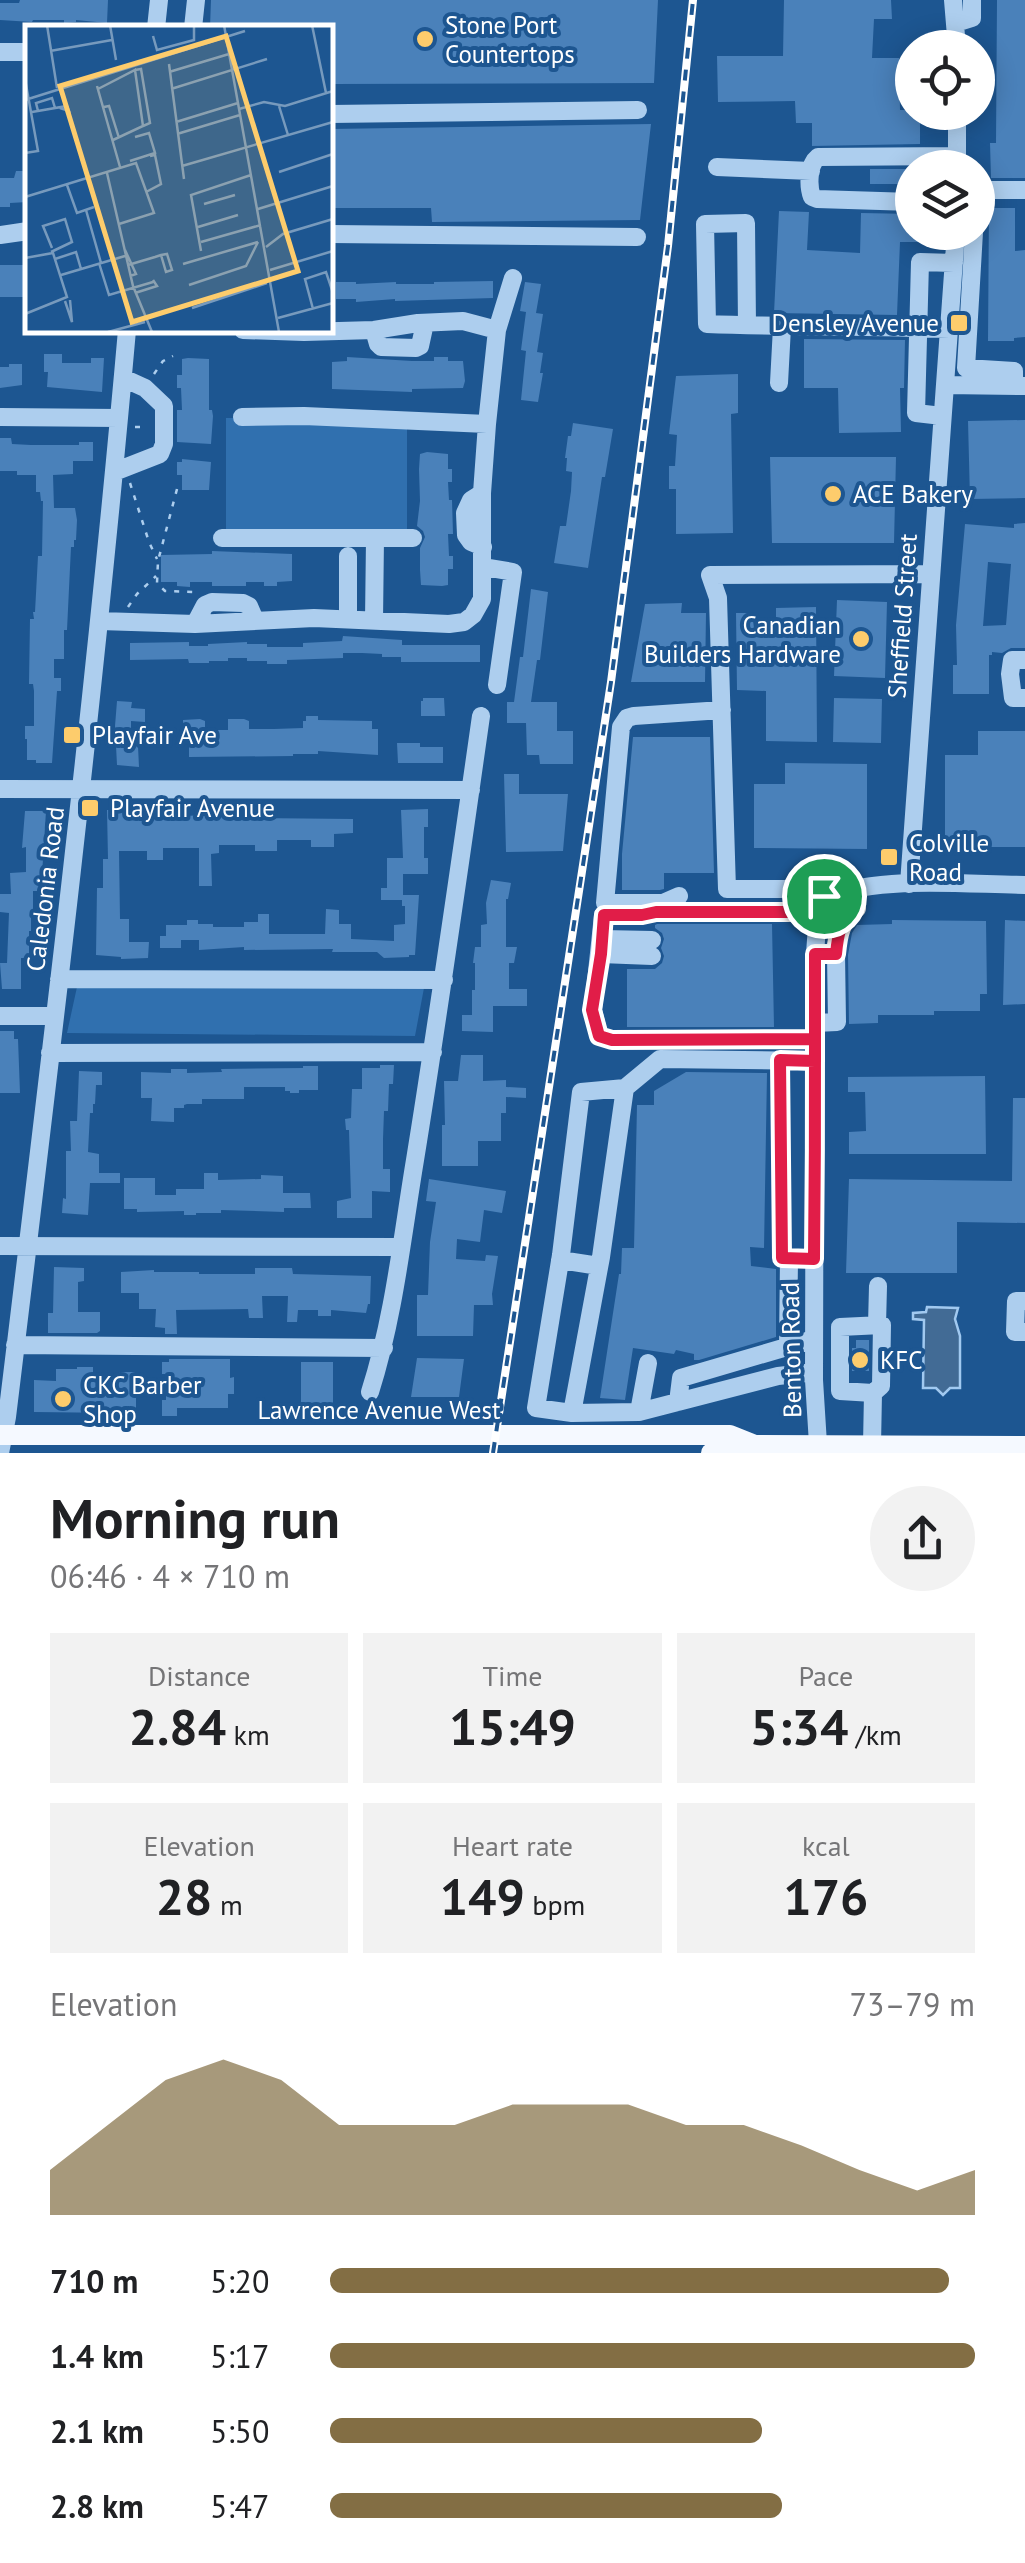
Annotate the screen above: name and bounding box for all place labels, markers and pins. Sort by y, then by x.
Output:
place label: Stone Port Countertops [445,9,575,70]
marker: Stone Port Countertops [414,28,436,50]
place label: Densley Avenue [772,307,939,339]
marker: Densley Avenue [948,312,970,334]
place label: ACE Bakery [853,478,973,510]
marker: ACE Bakery [822,483,844,505]
place label: Canadian Builders Hardware [644,609,841,670]
marker: Canadian Builders Hardware [850,628,872,650]
place label: Playfair Ave [92,719,217,751]
marker: Playfair Ave [61,724,83,746]
place label: Playfair Avenue [110,792,275,824]
marker: Playfair Avenue [79,797,101,819]
place label: Colville Road [909,827,989,888]
marker: Colville Road [878,846,900,868]
pin [782,854,867,939]
place label: KFC [880,1344,922,1376]
marker: KFC [849,1349,871,1371]
place label: CKC Barber Shop [83,1369,202,1430]
marker: CKC Barber Shop [52,1388,74,1410]

